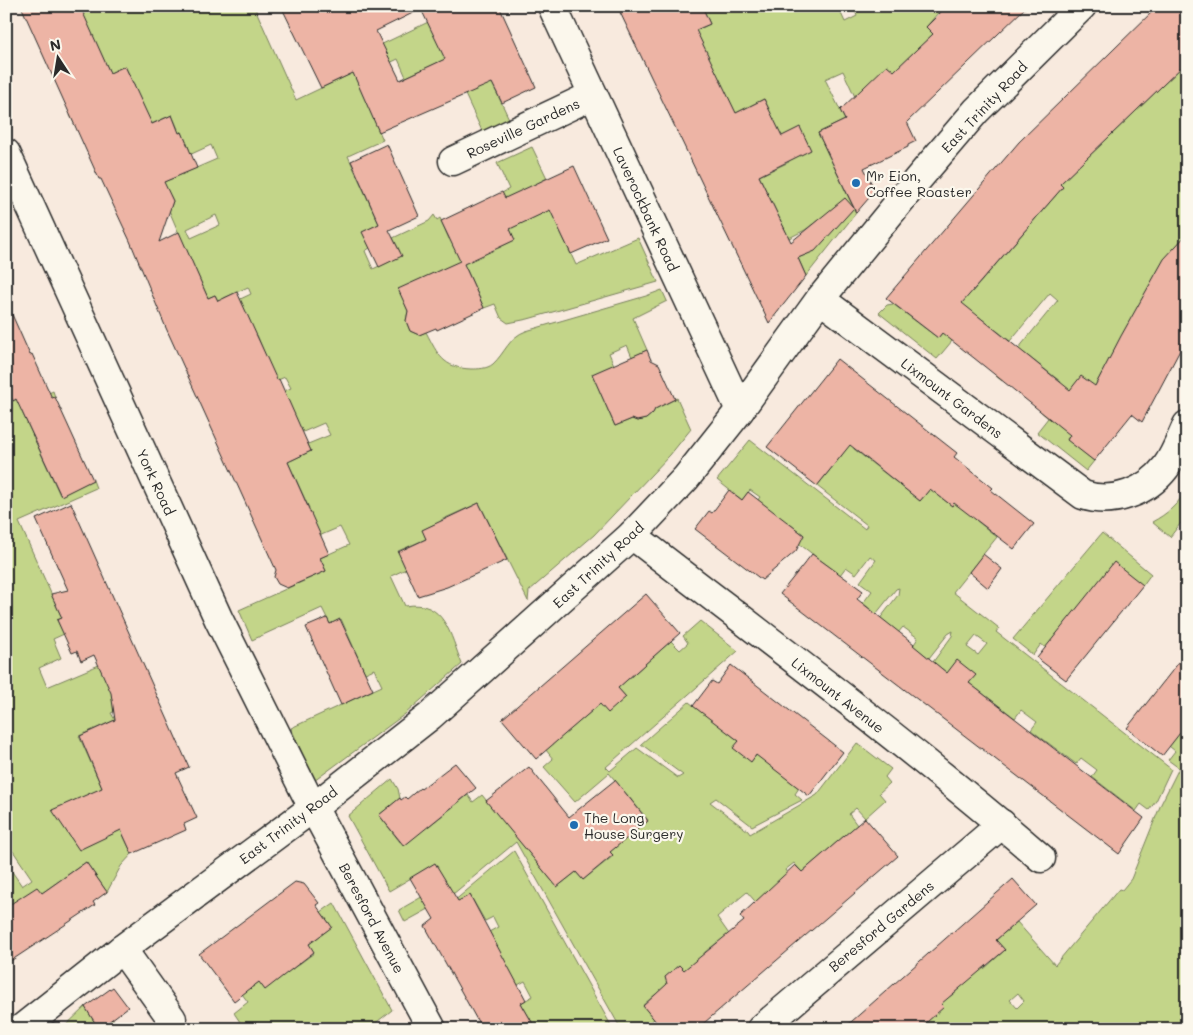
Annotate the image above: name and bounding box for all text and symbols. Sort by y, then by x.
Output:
north arrow [32,32,82,82]
text: N [48,34,62,55]
street label: East Trinity Road [937,57,1031,157]
street label: Roseville Gardens [463,93,583,163]
street label: Laverockbank Road [609,144,683,274]
place label: Mr Eion, Coffee Roaster [866,166,972,201]
marker: Mr Eion, Coffee Roaster [850,177,862,189]
street label: Lixmount Gardens [897,354,1007,442]
street label: York Road [132,446,180,518]
street label: East Trinity Road [548,518,648,612]
street label: Lixmount Avenue [788,653,888,737]
street label: East Trinity Road [235,782,341,868]
place label: The Long House Surgery [584,808,684,843]
marker: The Long House Surgery [568,819,580,831]
street label: Beresford Avenue [335,859,409,977]
street label: Beresford Gardens [824,876,938,976]

